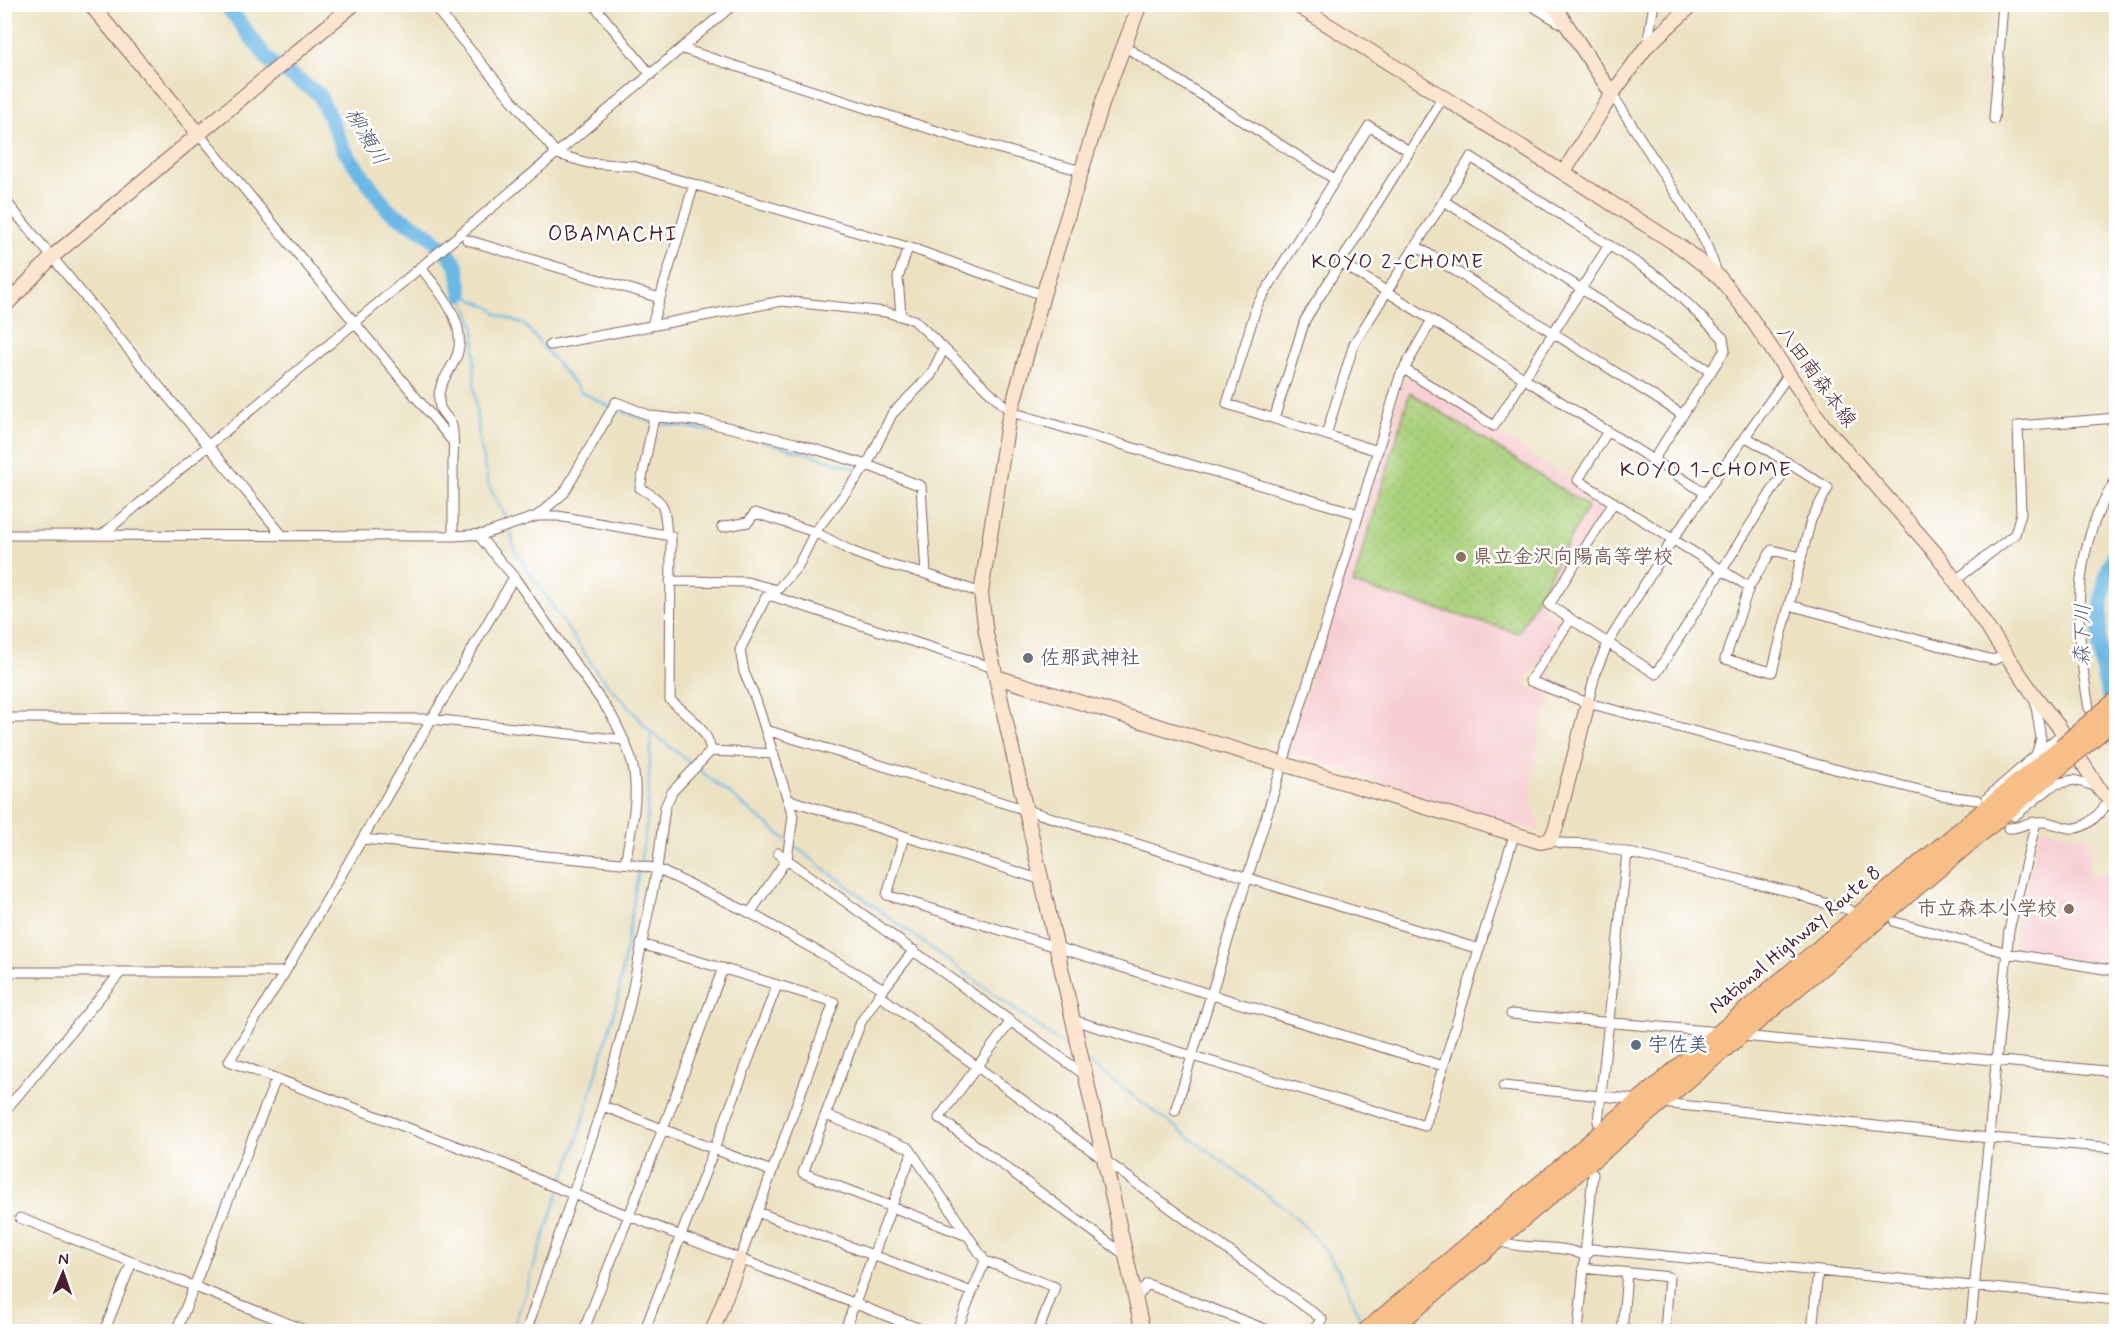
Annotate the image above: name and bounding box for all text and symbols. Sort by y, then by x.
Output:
water label: 柳瀬川 [338,103,394,171]
district label: OBAMACHI [548,221,678,249]
district label: KOYO 2-CHOME [1311,248,1485,276]
street label: 八田南森本線 [1770,321,1862,433]
district label: KOYO 1-CHOME [1620,456,1792,484]
place label: 県立金沢向陽高等学校 [1473,544,1673,571]
marker: 県立金沢向陽高等学校 [1454,550,1468,564]
water label: 森下川 [2068,603,2098,667]
place label: 佐那武神社 [1040,645,1140,672]
marker: 佐那武神社 [1021,651,1035,665]
street label: National Highway Route 8 [1703,860,1887,1020]
place label: 市立森本小学校 [1917,896,2057,923]
marker: 市立森本小学校 [2062,902,2076,916]
place label: 宇佐美 [1648,1032,1708,1059]
marker: 宇佐美 [1629,1038,1643,1052]
north arrow [33,1243,93,1303]
text: N [58,1249,69,1270]

